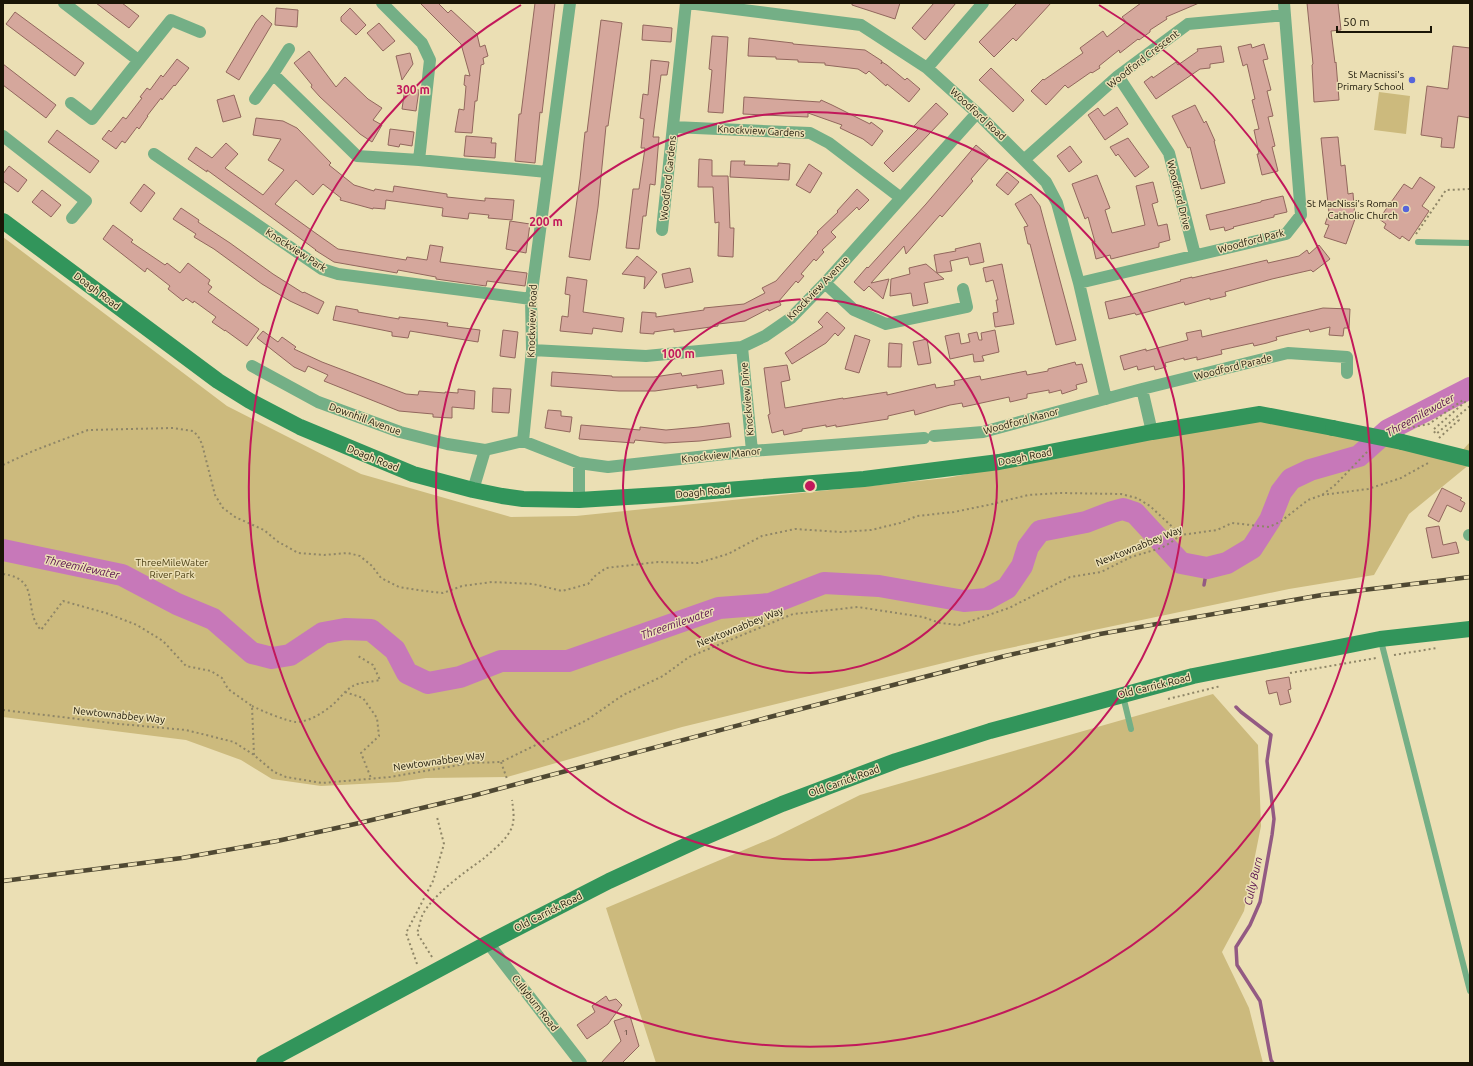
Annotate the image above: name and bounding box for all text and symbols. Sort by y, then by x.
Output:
scale bar [1337,8,1431,34]
text: 50 m [1343,15,1370,28]
street label: Woodford Crescent [1105,28,1181,90]
place label: St Macnissi's Primary School [1337,69,1404,92]
marker: St Macnissi's Primary School [1407,75,1417,85]
text: 300 m [396,83,430,96]
street label: Woodford Road [948,86,1008,142]
street label: Knockview Gardens [717,123,805,139]
street label: Woodford Gardens [658,135,678,221]
street label: Woodford Drive [1165,159,1193,231]
place label: St MacNissi's Roman Catholic Church [1307,198,1398,221]
marker: St MacNissi's Roman Catholic Church [1401,204,1411,214]
text: 200 m [529,215,563,228]
street label: Knockview Park [264,226,328,274]
street label: Woodford Park [1217,227,1285,255]
street label: Knockview Avenue [785,254,851,322]
street label: Doagh Road [72,270,122,312]
street label: Knockview Road [525,284,539,358]
text: 100 m [661,347,695,360]
street label: Woodford Parade [1193,352,1273,382]
street label: Knockview Drive [738,362,756,436]
water label: Threemilewater [1384,391,1457,439]
street label: Downhill Avenue [328,401,402,437]
street label: Woodford Manor [982,406,1060,436]
street label: Doagh Road [346,443,401,473]
street label: Knockview Manor [681,445,761,465]
street label: Doagh Road [997,446,1053,468]
centre of rings [803,479,817,493]
street label: Doagh Road [675,484,731,500]
street label: Newtownabbey Way [1094,524,1184,568]
water label: Threemilewater [43,553,121,581]
park label: ThreeMileWater River Park [136,557,209,580]
water label: Threemilewater [639,605,716,641]
street label: Newtownabbey Way [695,605,785,649]
street label: Old Carrick Road [1116,672,1192,700]
street label: Newtownabbey Way [73,705,166,725]
street label: Newtownabbey Way [393,749,486,773]
street label: Old Carrick Road [807,763,881,799]
water label: Cully Burn [1242,855,1264,907]
street label: Old Carrick Road [512,890,584,934]
street label: Cullyburn Road [510,973,560,1033]
house number: 1 [624,1028,628,1037]

